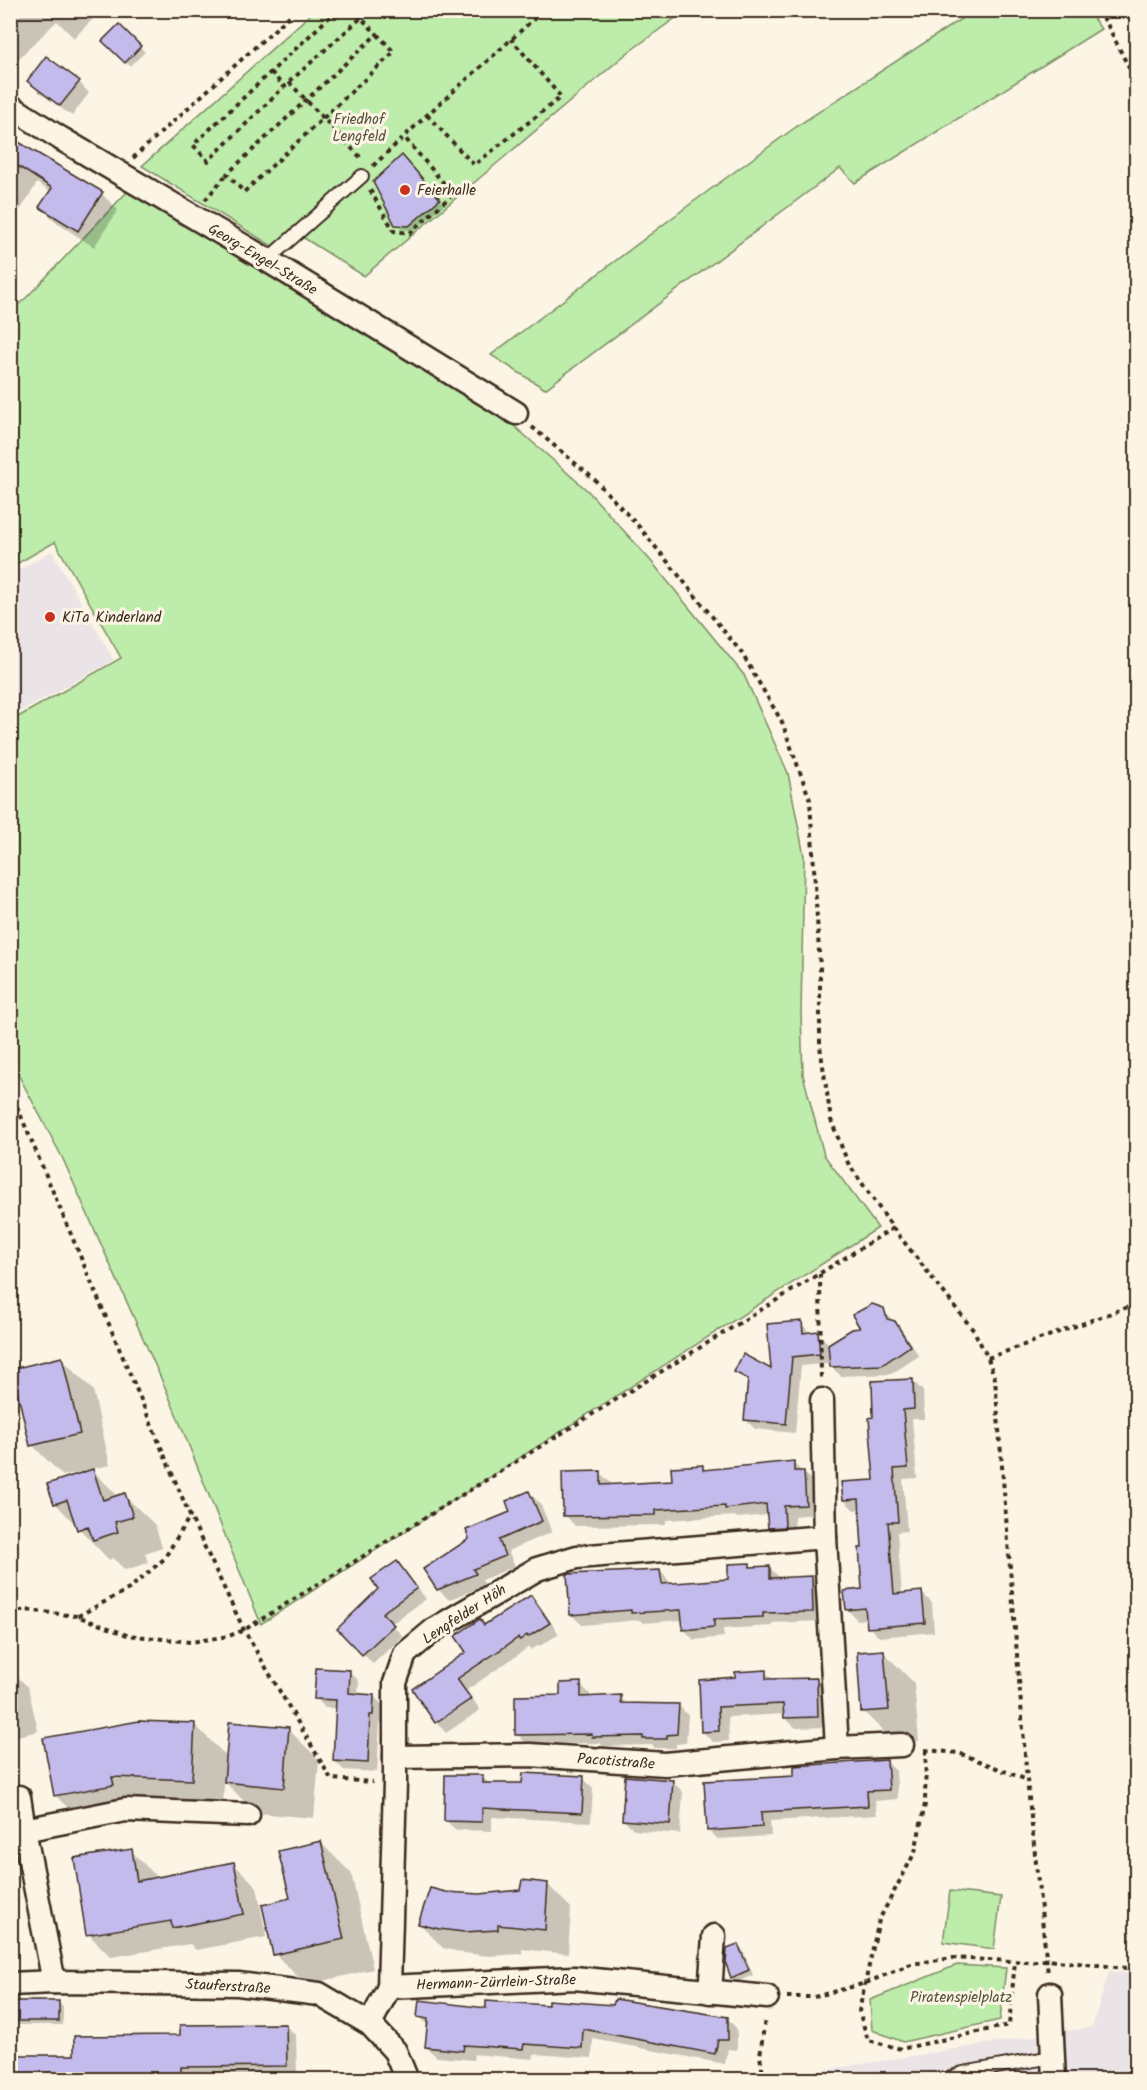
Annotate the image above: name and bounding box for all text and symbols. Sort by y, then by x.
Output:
park label: Friedhof Lengfeld [332,108,386,149]
place label: Feierhalle [417,179,476,203]
marker: Feierhalle [398,183,412,197]
street label: Georg-Engel-Straße [203,218,322,302]
place label: KiTa Kinderland [62,606,162,630]
marker: KiTa Kinderland [43,610,57,624]
street label: Lengfelder Höh [418,1579,511,1651]
street label: Pacotistraße [576,1747,656,1777]
street label: Hermann-Zürrlein-Straße [416,1968,577,1998]
street label: Stauferstraße [185,1973,271,2001]
park label: Piratenspielplatz [910,1986,1012,2010]

